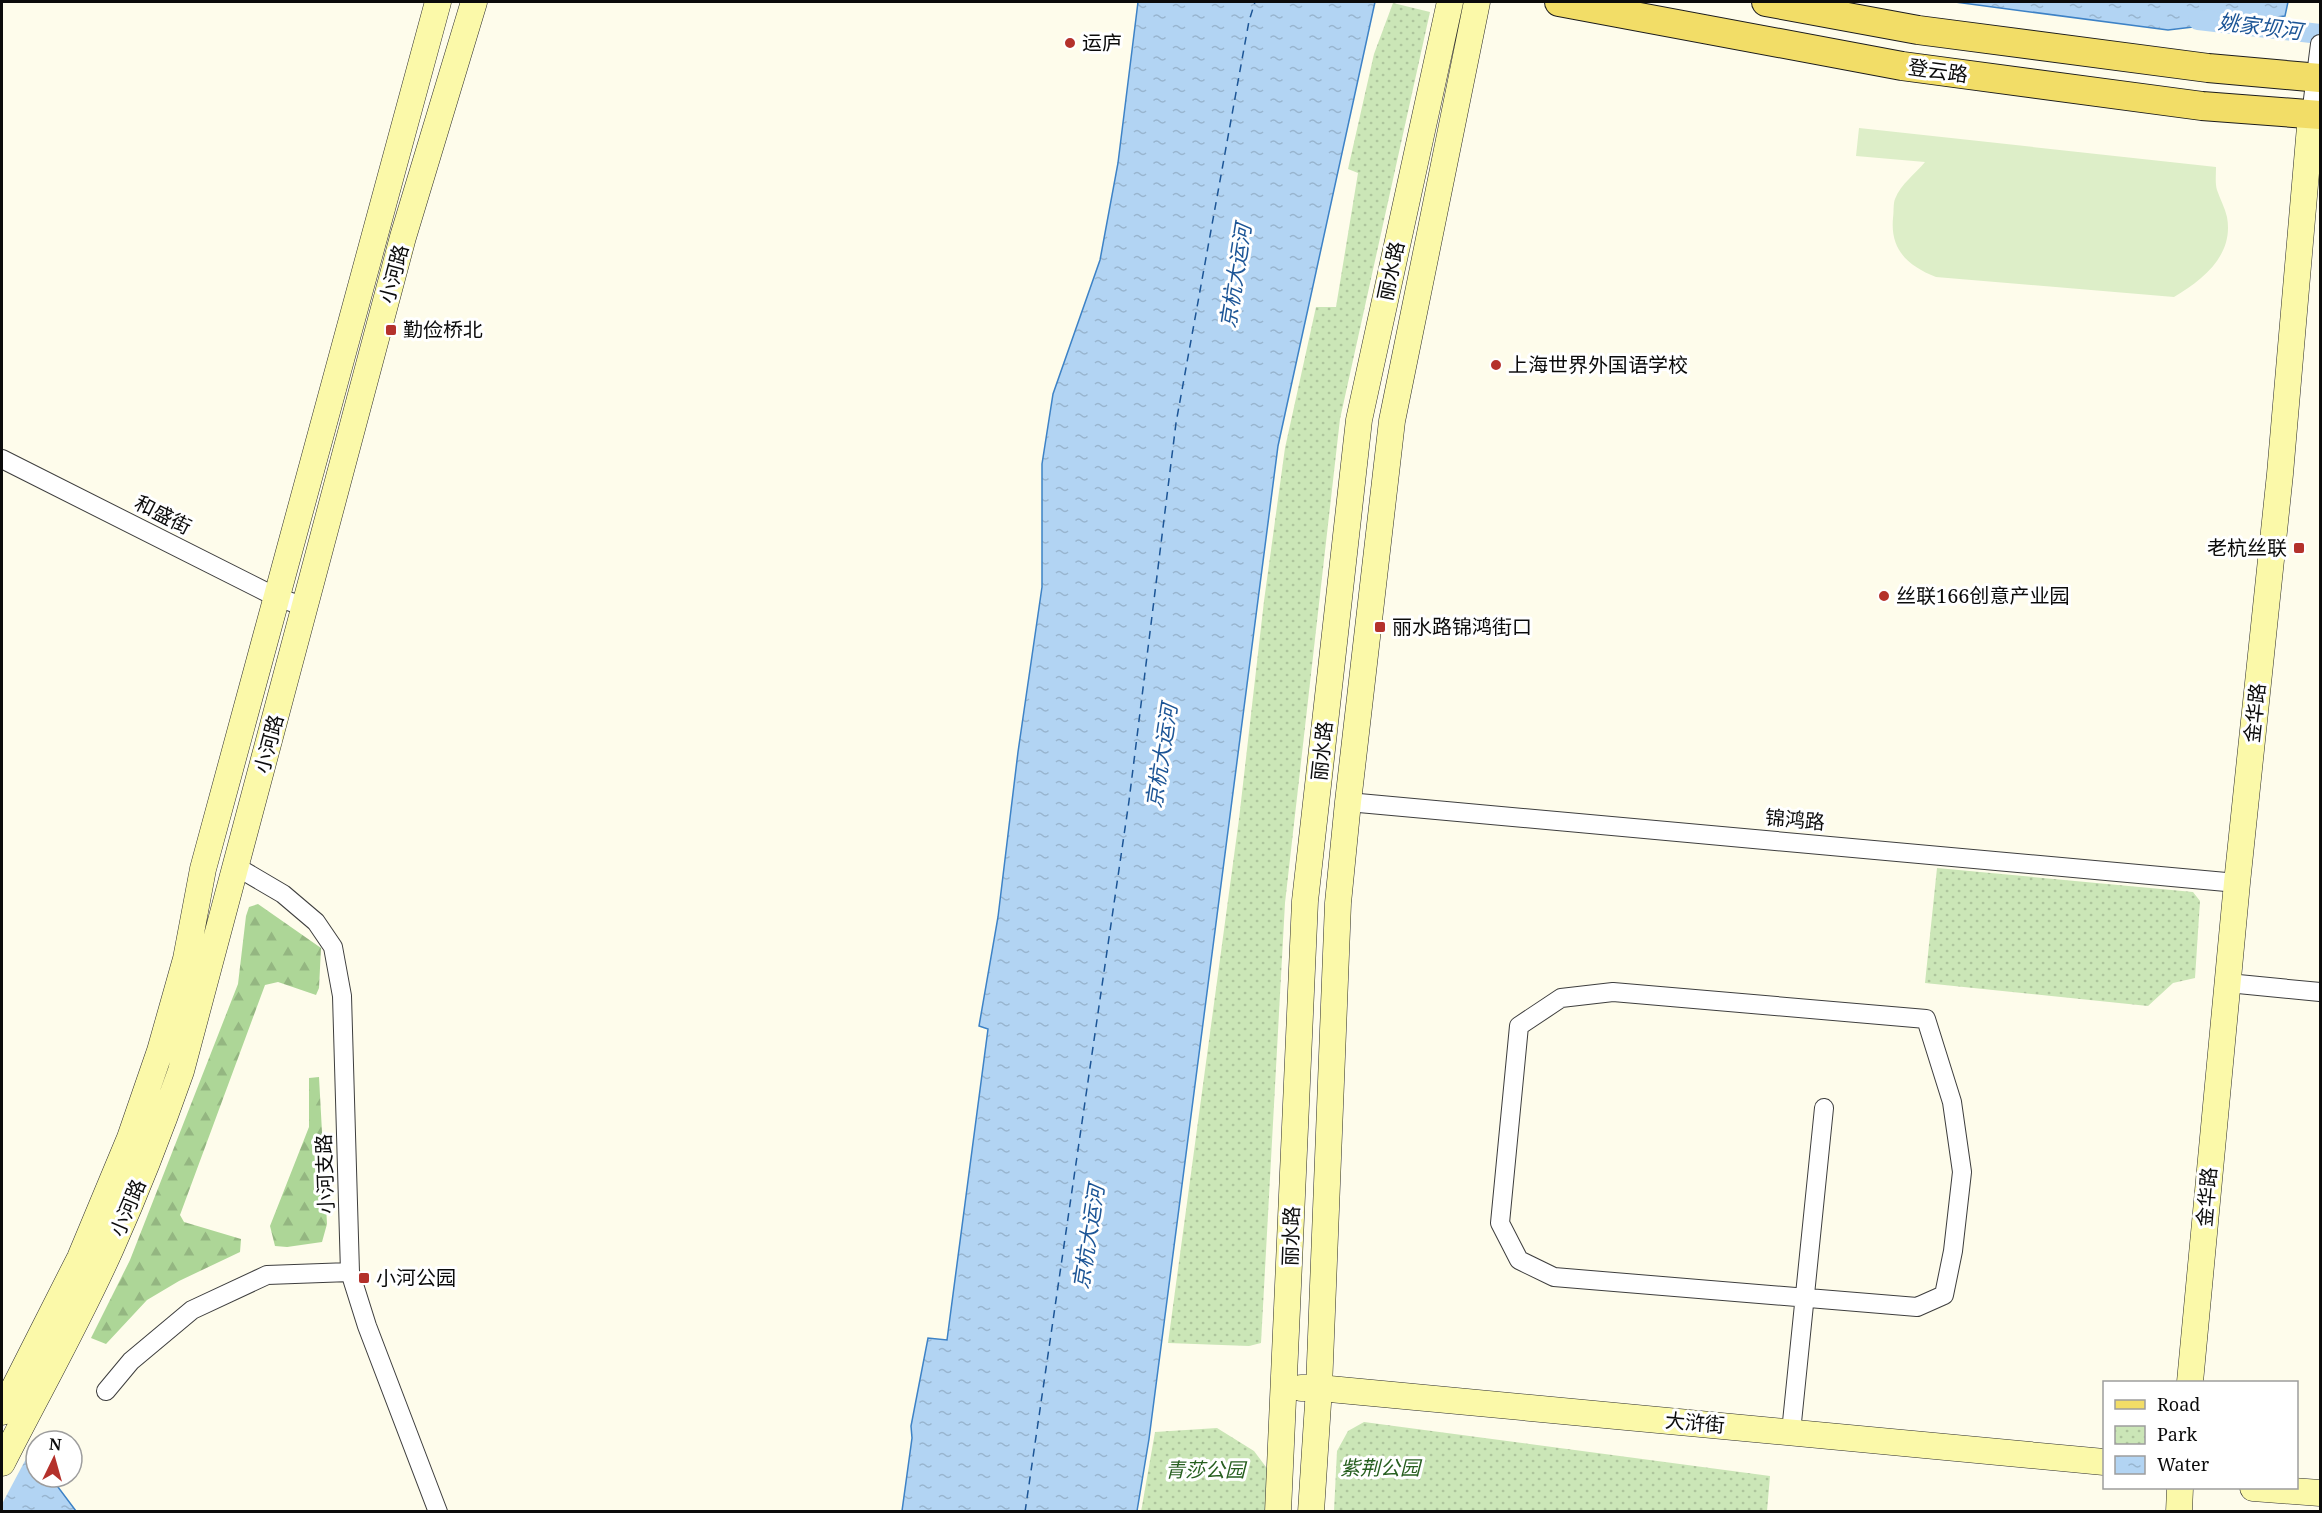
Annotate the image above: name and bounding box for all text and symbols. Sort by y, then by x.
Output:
water label: 姚家坝河 [2217,7,2307,46]
place label: 运庐 [1082,29,1122,56]
marker: 运庐 [1063,36,1077,50]
street label: 登云路 [1906,53,1970,88]
water label: 京杭大运河 [1213,218,1258,330]
street label: 丽水路 [1371,239,1410,303]
street label: 小河路 [373,241,414,306]
place label: 勤俭桥北 [403,316,483,343]
marker: 勤俭桥北 [384,323,398,337]
place label: 上海世界外国语学校 [1508,351,1688,378]
marker: 上海世界外国语学校 [1489,358,1503,372]
street label: 和盛街 [130,489,196,540]
place label: 老杭丝联 [2207,534,2287,561]
marker: 老杭丝联 [2292,541,2306,555]
place label: 丝联166创意产业园 [1896,582,2070,609]
marker: 丝联166创意产业园 [1877,589,1891,603]
place label: 丽水路锦鸿街口 [1392,613,1532,640]
marker: 丽水路锦鸿街口 [1373,620,1387,634]
street label: 金华路 [2238,682,2271,744]
water label: 京杭大运河 [1139,698,1184,810]
street label: 小河路 [248,711,289,776]
street label: 丽水路 [1305,720,1338,782]
street label: 锦鸿路 [1764,803,1826,836]
street label: 小河支路 [310,1134,339,1214]
street label: 金华路 [2190,1166,2223,1228]
street label: 小河路 [103,1175,152,1241]
water label: 京杭大运河 [1066,1179,1111,1291]
street label: 丽水路 [1276,1206,1305,1266]
place label: 小河公园 [376,1264,456,1291]
marker: 小河公园 [357,1271,371,1285]
legend [2103,1381,2298,1489]
text: Road [2157,1392,2200,1416]
street label: 大浒街 [1664,1406,1726,1439]
text: Park [2157,1422,2197,1446]
north arrow [24,1429,84,1489]
text: N [48,1433,63,1456]
text: Water [2157,1452,2210,1476]
park label: 紫荆公园 [1340,1454,1423,1481]
park label: 青莎公园 [1165,1456,1248,1483]

